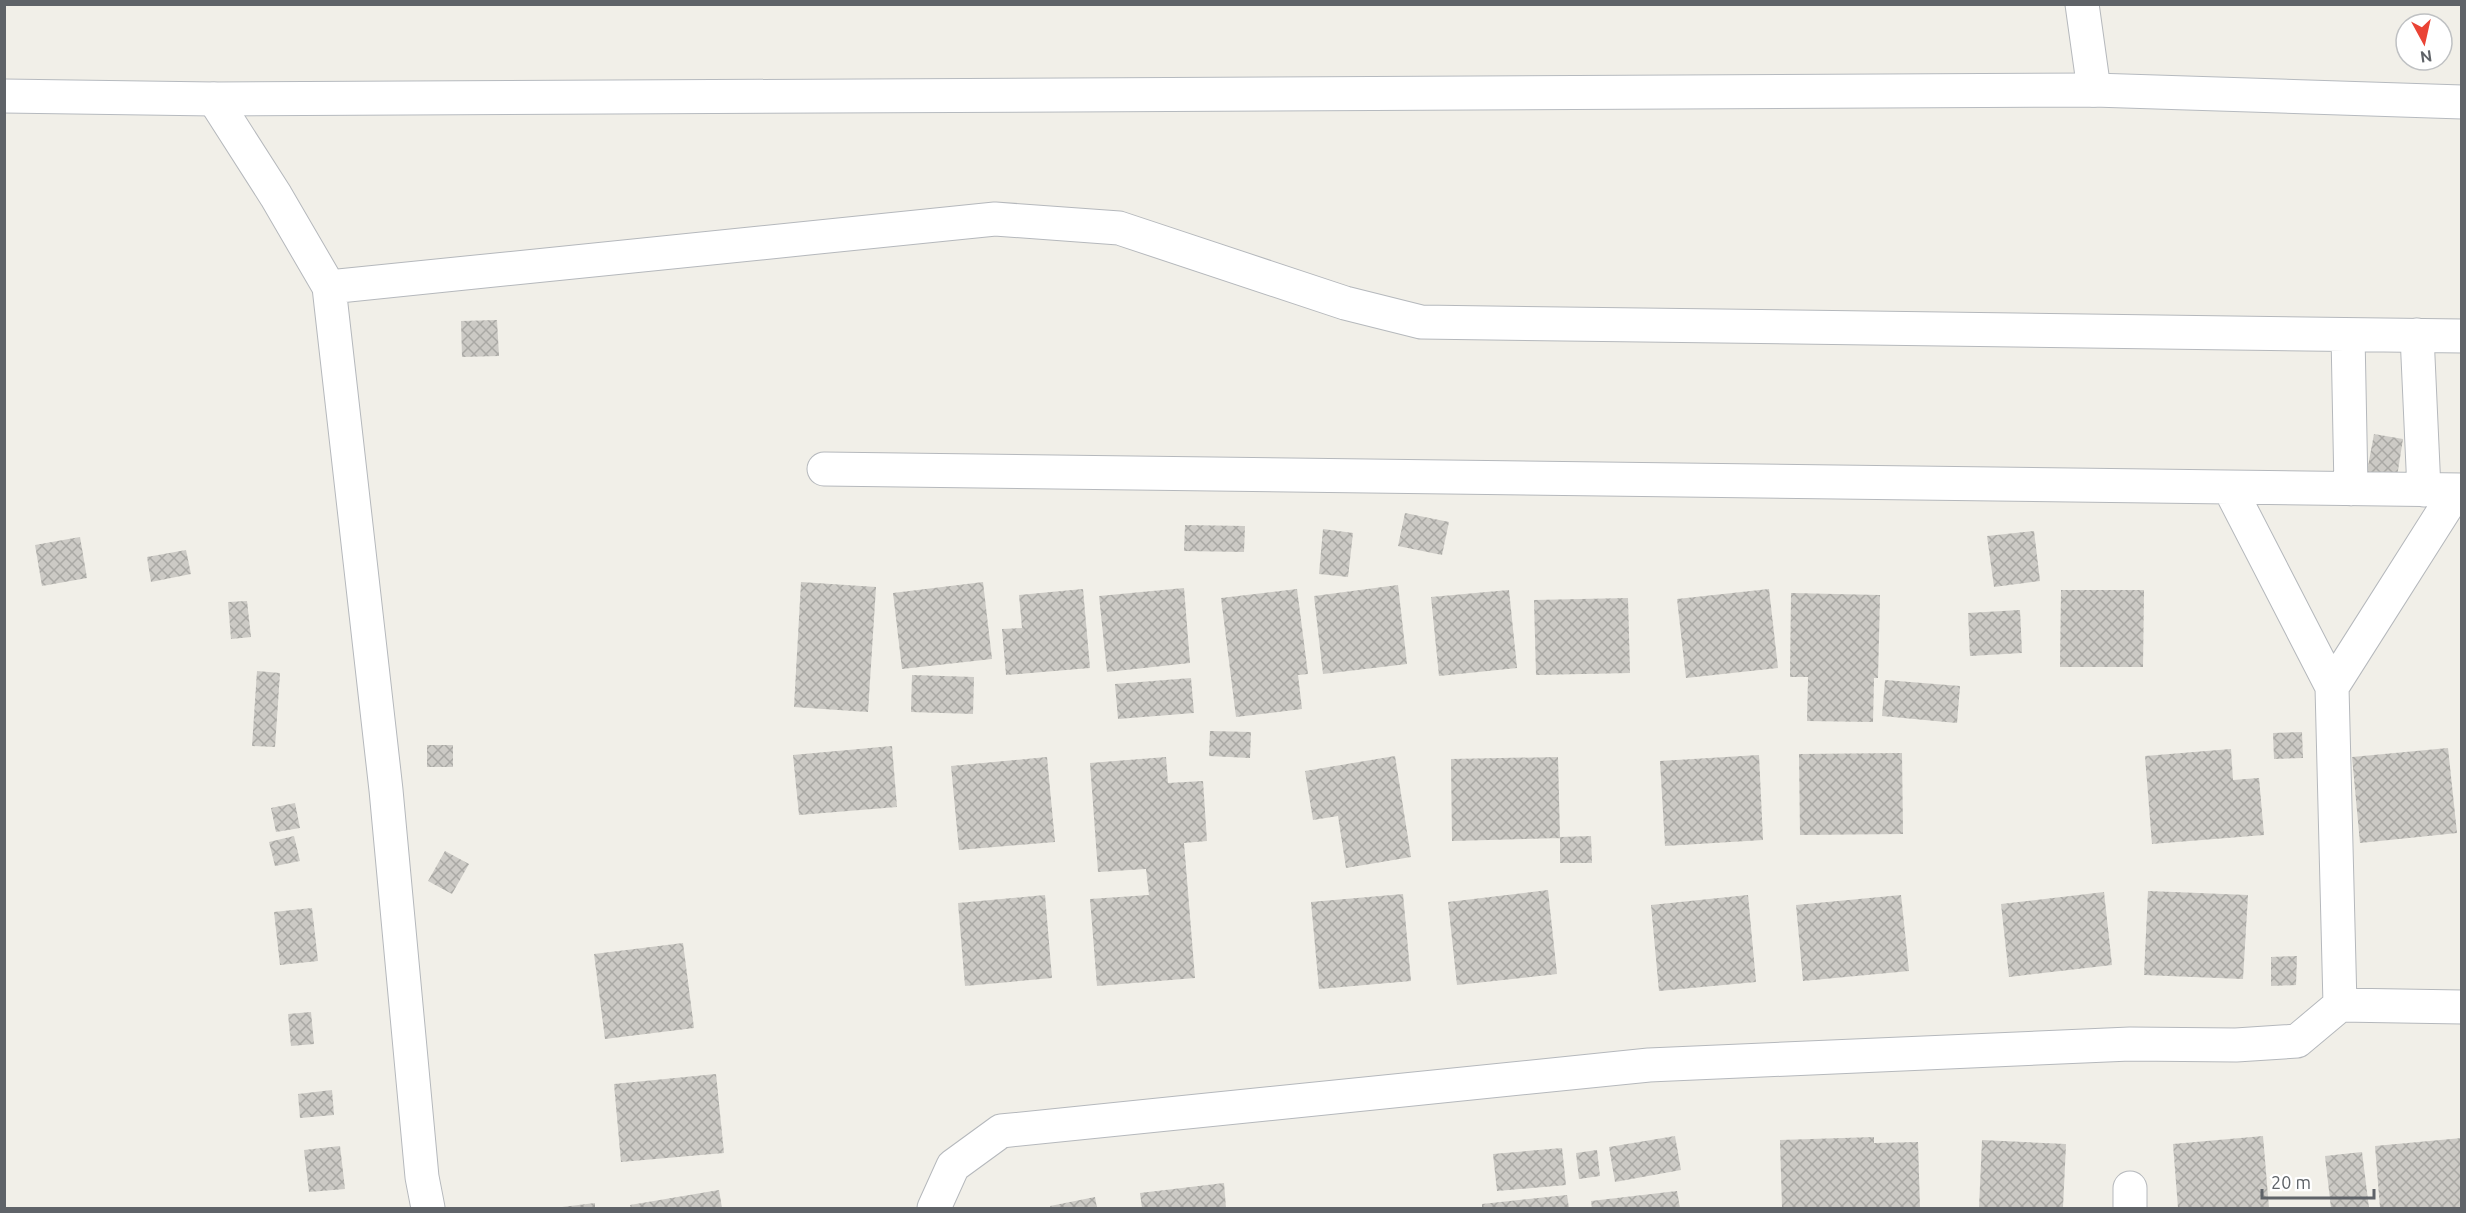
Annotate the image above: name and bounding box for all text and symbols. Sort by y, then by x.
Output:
north arrow [2394,12,2454,72]
text: N [2419,47,2433,67]
scale bar [2262,1162,2374,1200]
text: 20 m [2271,1172,2311,1192]

